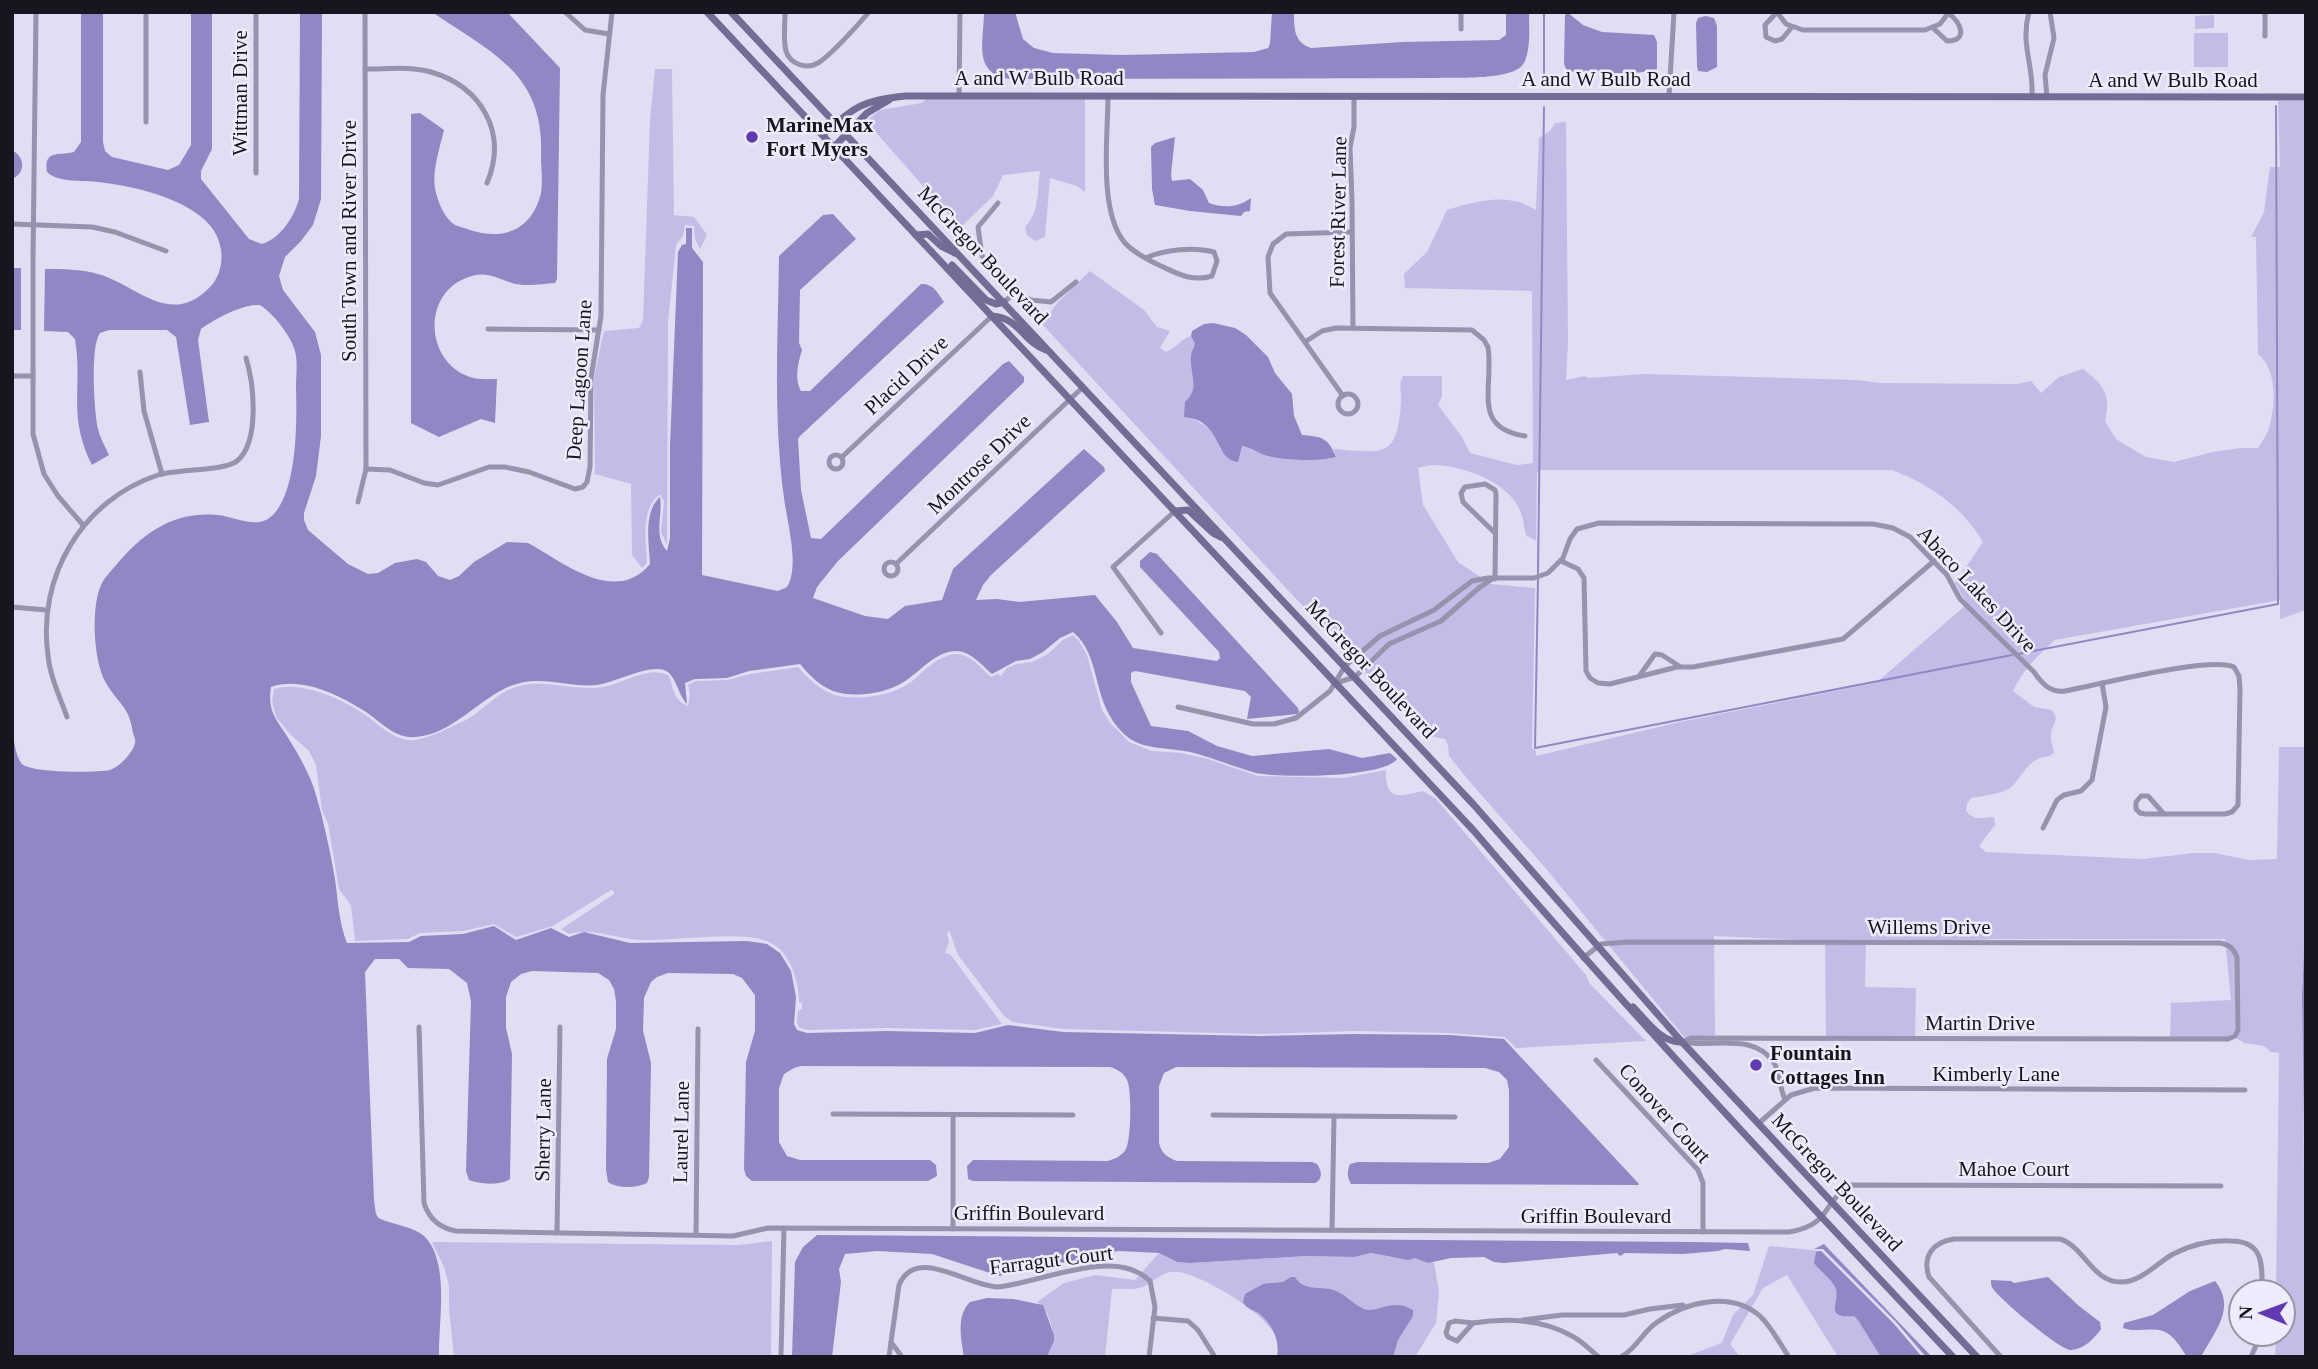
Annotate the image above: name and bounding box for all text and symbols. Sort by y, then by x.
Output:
street label: Wittman Drive [228,30,252,156]
street label: A and W Bulb Road [954,66,1124,90]
street label: A and W Bulb Road [1521,67,1691,91]
street label: A and W Bulb Road [2088,68,2258,92]
place label: MarineMax Fort Myers [766,113,874,161]
street label: South Town and River Drive [337,120,361,362]
marker: MarineMax Fort Myers [744,129,760,145]
street label: Forest River Lane [1325,136,1351,288]
street label: McGregor Boulevard [913,181,1054,329]
street label: Deep Lagoon Lane [561,299,597,461]
street label: Placid Drive [859,330,953,420]
street label: Montrose Drive [923,409,1035,519]
street label: Abaco Lakes Drive [1913,521,2041,657]
street label: McGregor Boulevard [1301,595,1442,743]
street label: Willems Drive [1867,915,1991,939]
street label: Martin Drive [1925,1011,2035,1035]
place label: Fountain Cottages Inn [1770,1041,1885,1089]
marker: Fountain Cottages Inn [1748,1057,1764,1073]
street label: Conover Court [1614,1058,1716,1168]
street label: Kimberly Lane [1932,1062,2060,1086]
street label: Sherry Lane [530,1078,556,1182]
street label: Laurel Lane [668,1081,694,1183]
street label: McGregor Boulevard [1767,1108,1908,1256]
street label: Mahoe Court [1958,1157,2070,1181]
street label: Griffin Boulevard [954,1201,1105,1225]
street label: Griffin Boulevard [1521,1204,1672,1228]
street label: Farragut Court [988,1241,1114,1279]
north arrow [2227,1278,2297,1348]
text: N [2235,1305,2256,1320]

